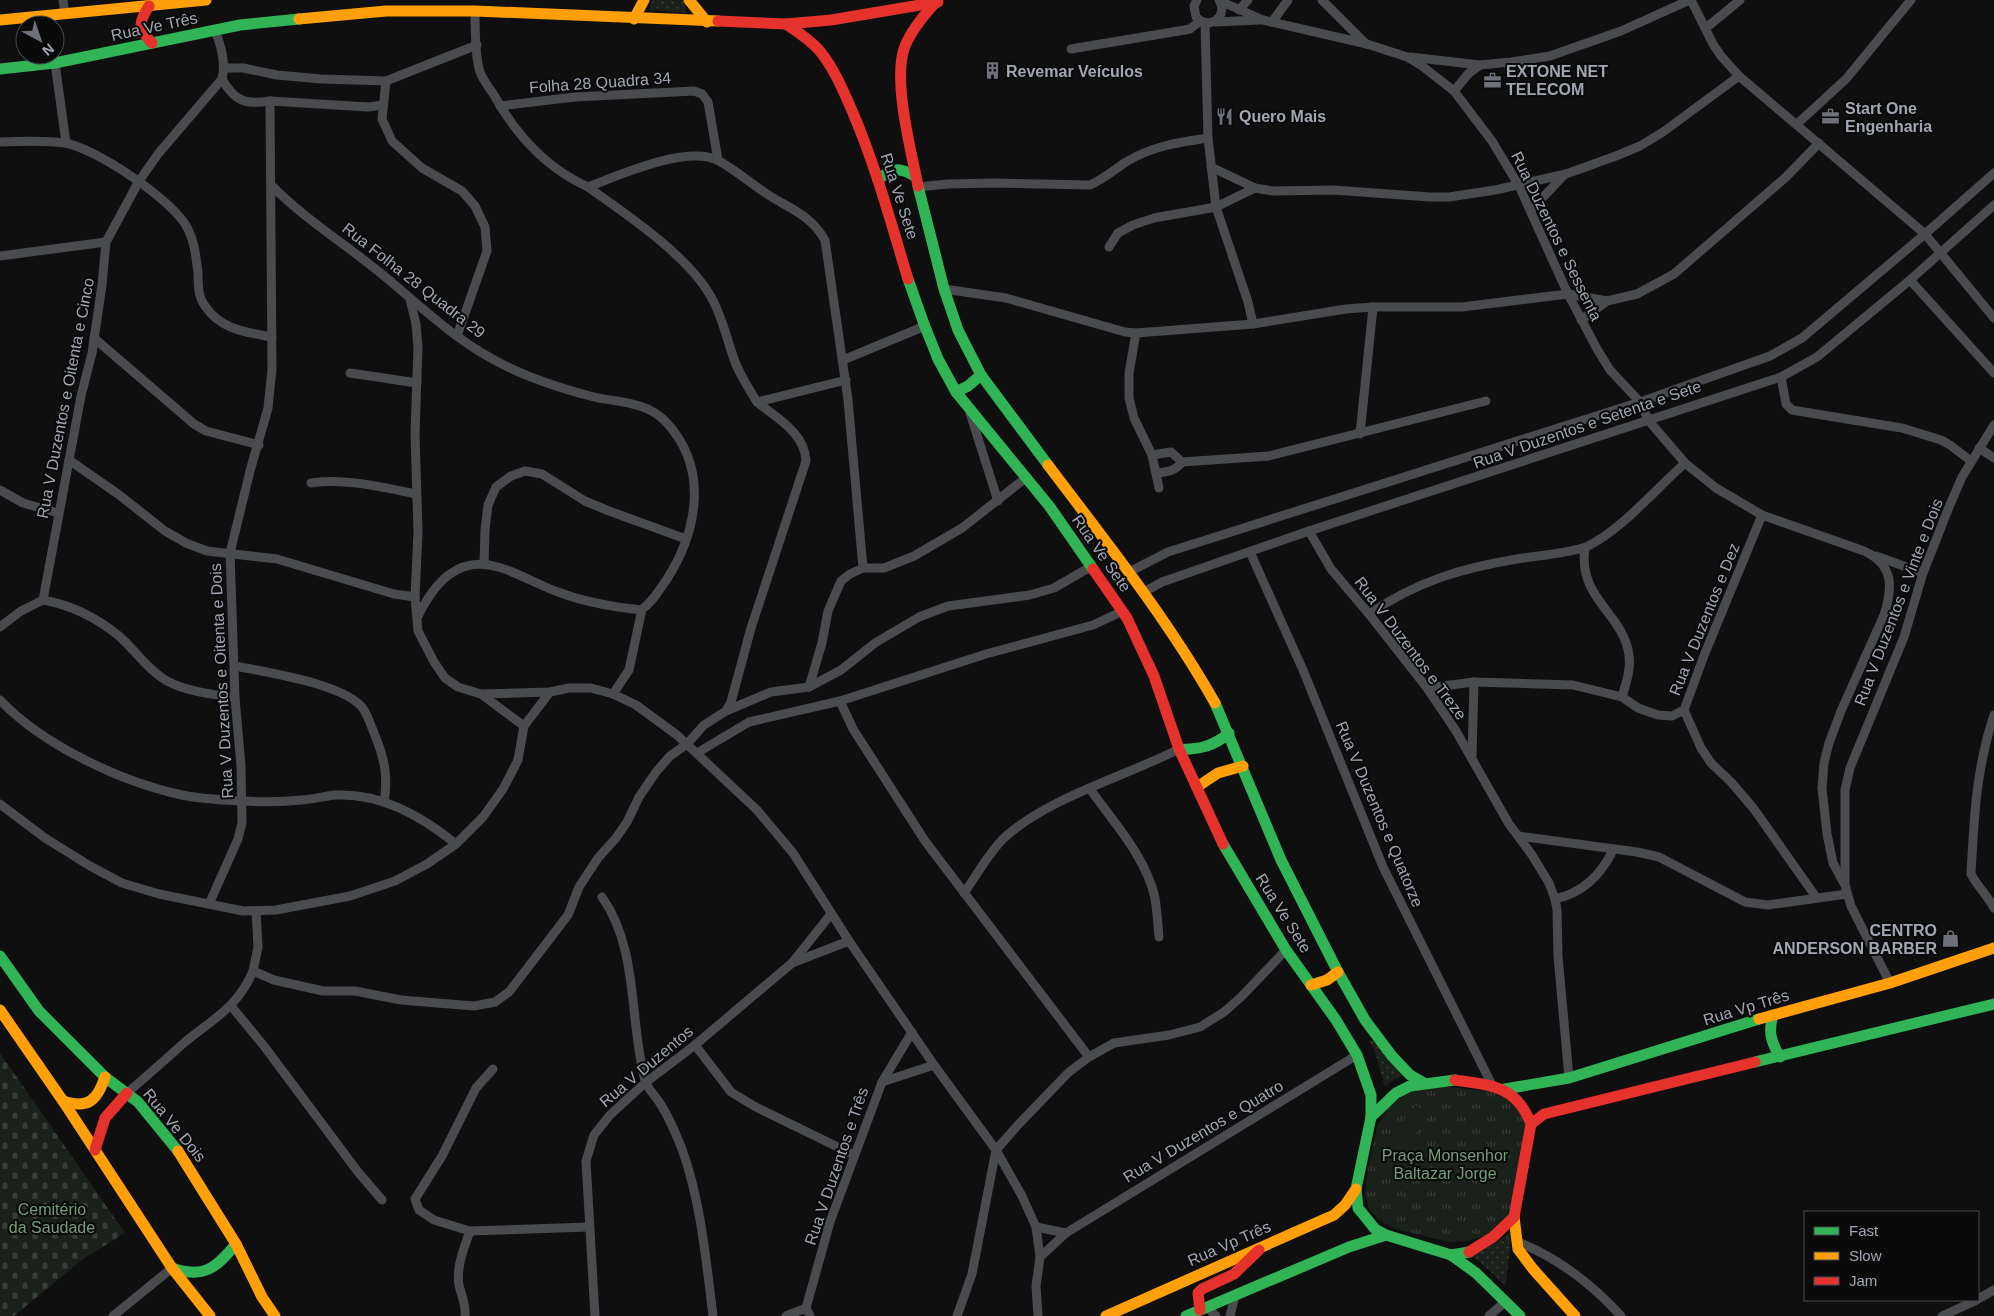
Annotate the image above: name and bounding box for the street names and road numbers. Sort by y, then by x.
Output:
street label: Rua Ve Três [109,9,199,44]
street label: Folha 28 Quadra 34 [528,69,672,96]
street label: Rua Duzentos e Sessenta [1508,149,1605,324]
street label: Rua Ve Sete [878,151,922,242]
street label: Rua Folha 28 Quadra 29 [339,219,488,341]
street label: Rua V Duzentos e Oitenta e Cinco [34,276,97,520]
street label: Rua V Duzentos e Setenta e Sete [1471,377,1704,472]
street label: Rua V Duzentos e Vinte e Dois [1851,496,1946,708]
street label: Rua Ve Sete [1069,512,1134,595]
street label: Rua V Duzentos e Dez [1666,541,1743,698]
street label: Rua V Duzentos e Oitenta e Dois [207,563,236,799]
street label: Rua V Duzentos e Treze [1351,574,1470,723]
street label: Rua V Duzentos e Quatorze [1333,719,1426,910]
street label: Rua Ve Sete [1253,871,1315,956]
street label: Rua Vp Três [1701,986,1791,1029]
street label: Rua V Duzentos [596,1022,696,1110]
street label: Rua V Duzentos e Quatro [1120,1077,1286,1186]
street label: Rua Ve Dois [140,1085,209,1165]
street label: Rua V Duzentos e Três [802,1085,871,1247]
street label: Rua Vp Três [1185,1218,1273,1269]

